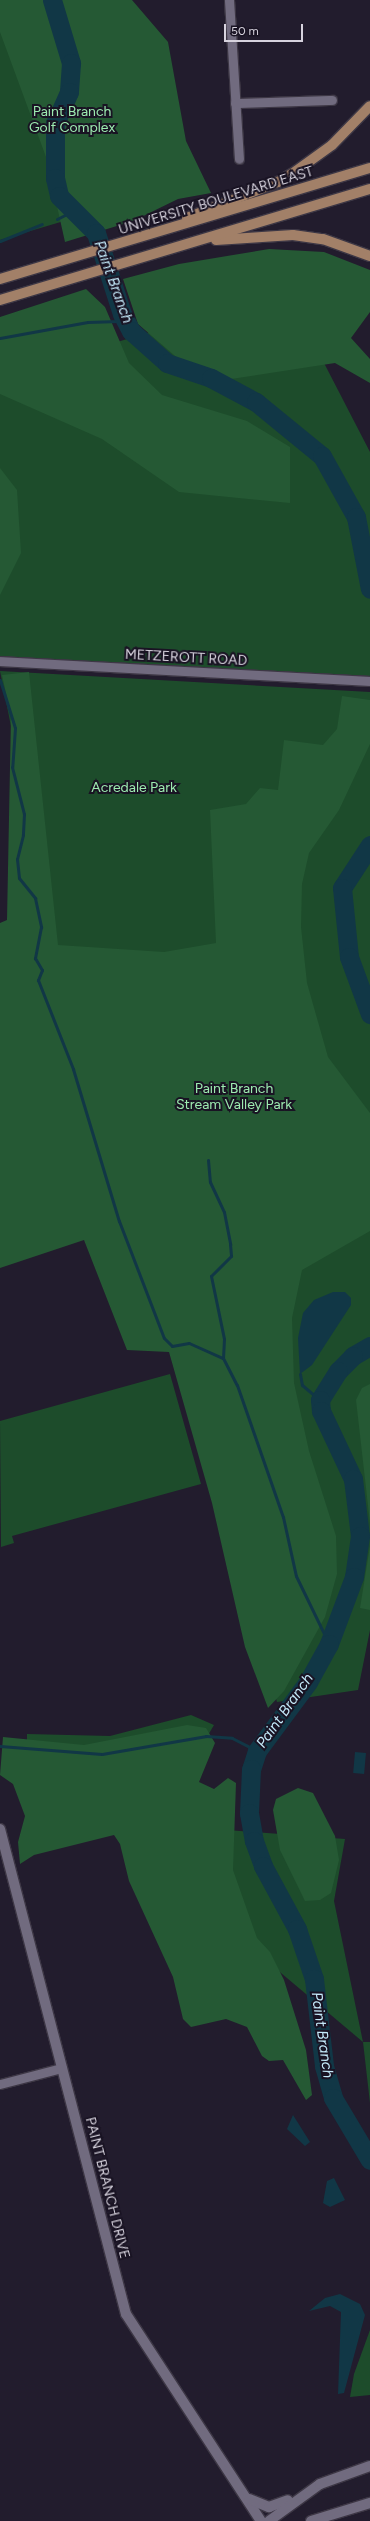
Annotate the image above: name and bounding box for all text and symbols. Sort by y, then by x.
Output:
scale bar [226,16,305,42]
text: 50 m [231,24,259,38]
park label: Paint Branch Golf Complex [29,104,115,136]
street label: UNIVERSITY BOULEVARD EAST [117,163,315,239]
water label: Paint Branch [90,238,136,326]
street label: METZEROTT ROAD [125,646,247,670]
park label: Acredale Park [91,780,177,796]
park label: Paint Branch Stream Valley Park [176,1081,292,1114]
water label: Paint Branch [253,1670,317,1752]
water label: Paint Branch [307,1991,337,2079]
street label: PAINT BRANCH DRIVE [81,2115,133,2261]

